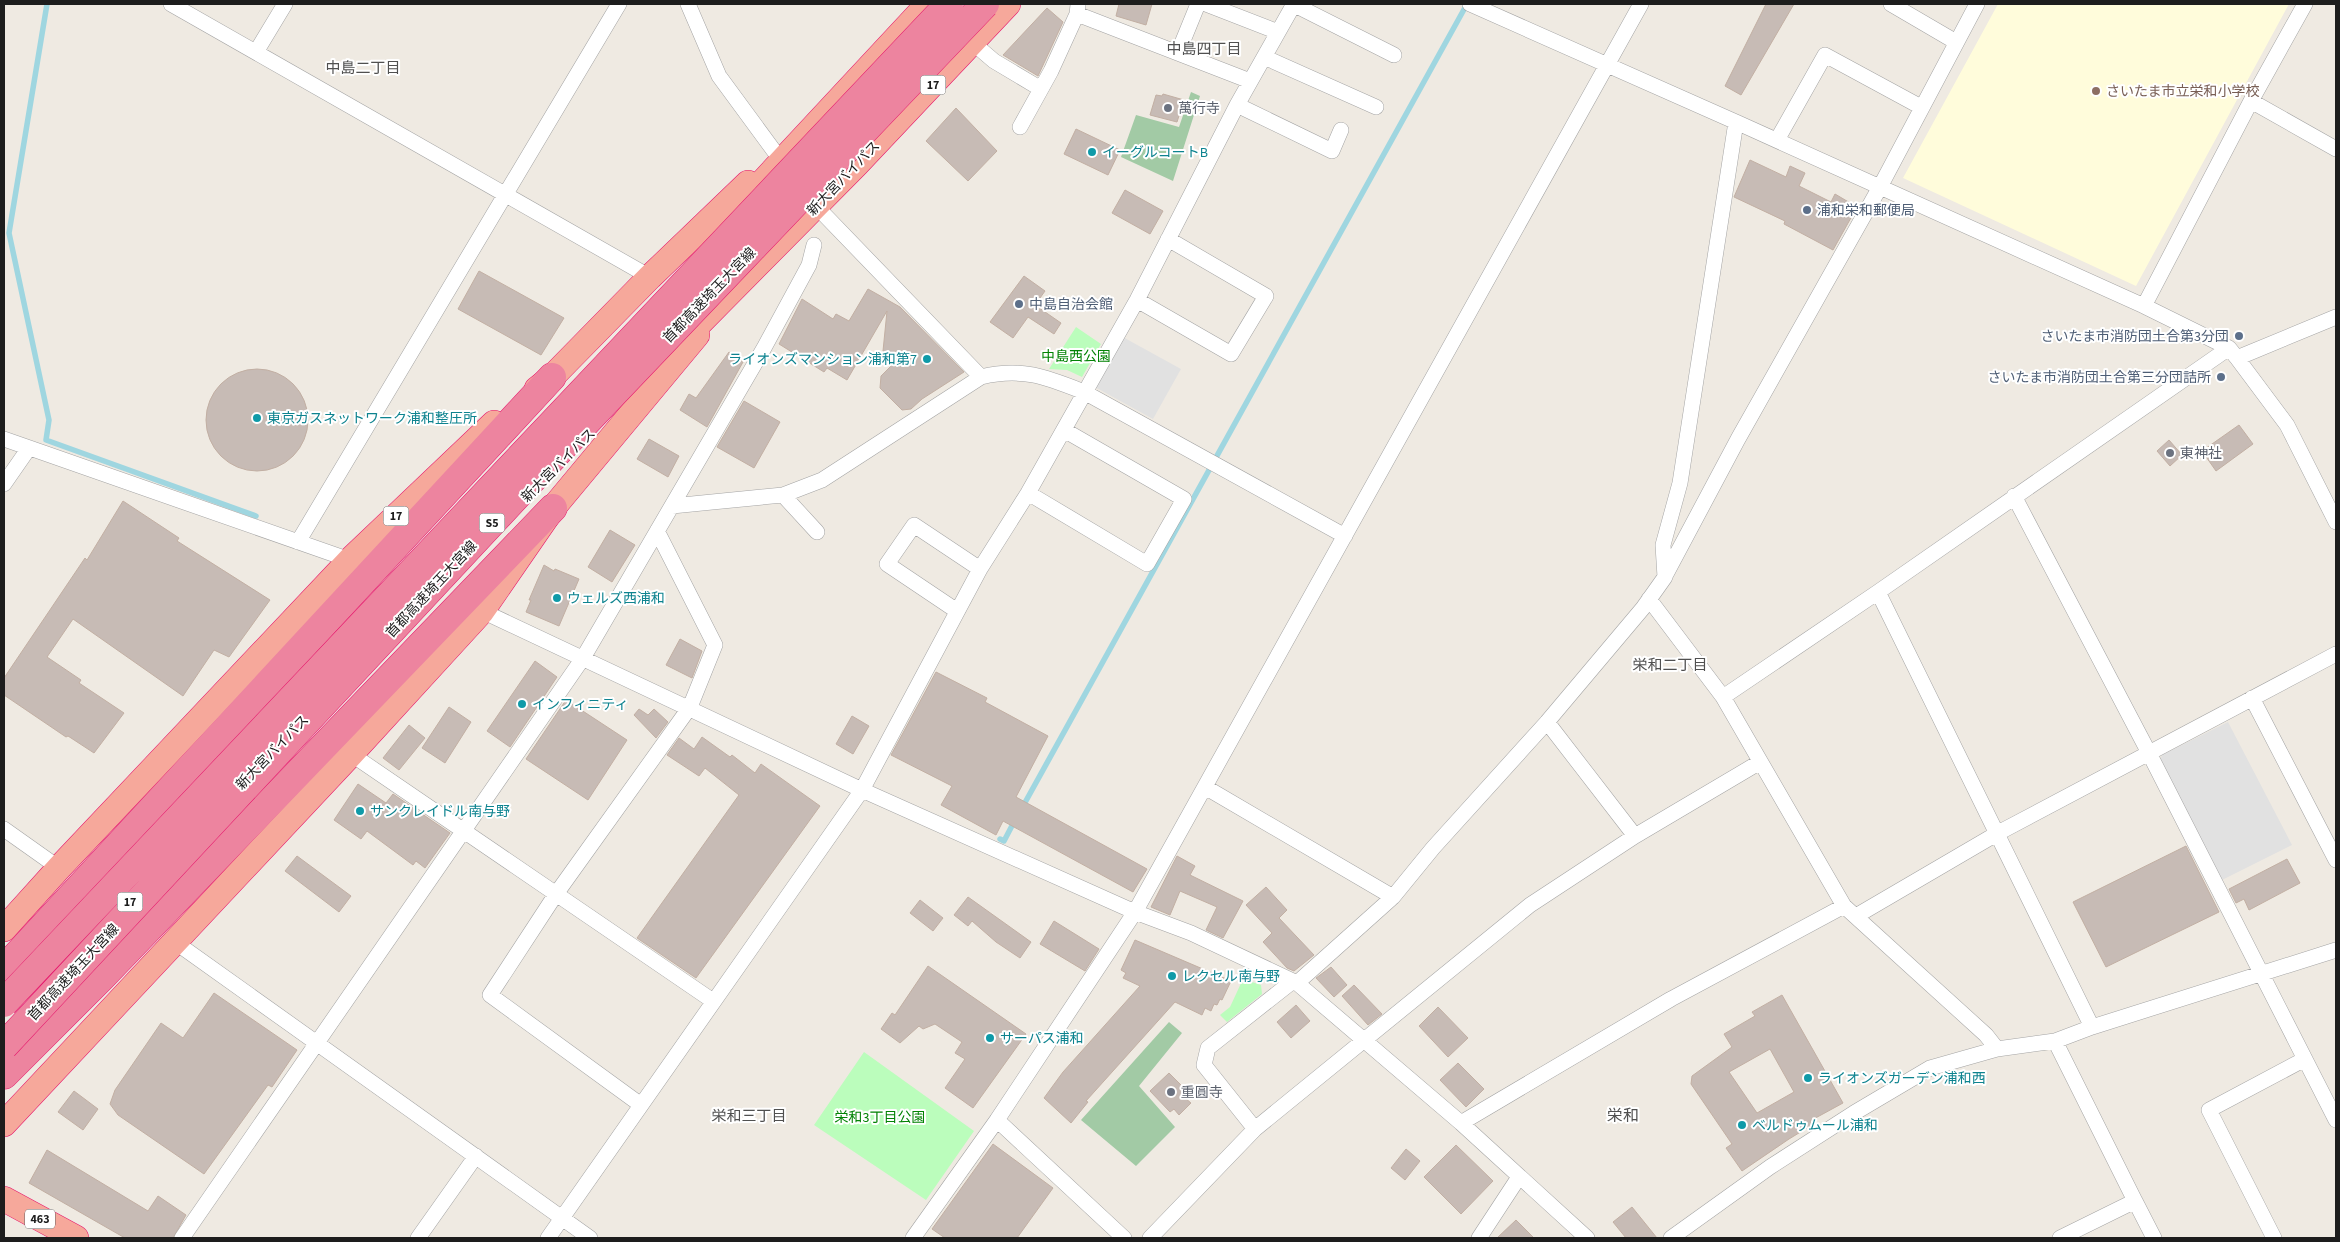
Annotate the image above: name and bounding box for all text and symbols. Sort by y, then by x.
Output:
district label: 中島四丁目 [1166,39,1242,60]
district label: 中島二丁目 [325,58,401,79]
road number: 17 [920,76,946,94]
place label: さいたま市立栄和小学校 [2106,82,2260,102]
marker: さいたま市立栄和小学校 [2090,85,2102,97]
place label: 萬行寺 [1178,99,1220,119]
marker: 萬行寺 [1162,102,1174,114]
street label: 新大宮バイパス [803,137,885,221]
place label: イーグルコートB [1102,143,1208,163]
marker: イーグルコートB [1086,146,1098,158]
place label: 浦和栄和郵便局 [1817,201,1915,221]
marker: 浦和栄和郵便局 [1801,204,1813,216]
street label: 首都高速埼玉大宮線 [659,243,761,348]
place label: 中島自治会館 [1029,295,1113,315]
marker: 中島自治会館 [1013,298,1025,310]
place label: さいたま市消防団土合第3分団 [2040,327,2229,347]
marker: さいたま市消防団土合第3分団 [2233,330,2245,342]
park label: 中島西公園 [1041,347,1111,367]
place label: ライオンズマンション浦和第7 [728,350,917,370]
marker: ライオンズマンション浦和第7 [921,353,933,365]
place label: さいたま市消防団土合第三分団詰所 [1987,368,2211,388]
marker: さいたま市消防団土合第三分団詰所 [2215,371,2227,383]
place label: 東京ガスネットワーク浦和整圧所 [267,409,477,429]
marker: 東京ガスネットワーク浦和整圧所 [251,412,263,424]
street label: 新大宮バイパス [517,424,600,507]
place label: 東神社 [2180,444,2222,464]
marker: 東神社 [2164,447,2176,459]
road number: 17 [384,506,408,526]
road number: S5 [480,514,504,532]
street label: 首都高速埼玉大宮線 [381,537,482,643]
place label: ウェルズ西浦和 [567,589,665,609]
marker: ウェルズ西浦和 [551,592,563,604]
district label: 栄和二丁目 [1632,655,1708,676]
place label: インフィニティ [532,695,628,715]
marker: インフィニティ [516,698,528,710]
street label: 新大宮バイパス [232,711,314,795]
place label: サンクレイドル南与野 [370,802,510,822]
marker: サンクレイドル南与野 [354,805,366,817]
road number: 17 [118,892,142,912]
street label: 首都高速埼玉大宮線 [23,920,124,1026]
place label: レクセル南与野 [1182,967,1280,987]
marker: レクセル南与野 [1166,970,1178,982]
place label: サーパス浦和 [1000,1029,1084,1049]
marker: サーパス浦和 [984,1032,996,1044]
place label: ライオンズガーデン浦和西 [1818,1069,1986,1089]
marker: ライオンズガーデン浦和西 [1802,1072,1814,1084]
place label: 重圓寺 [1181,1083,1223,1103]
marker: 重圓寺 [1165,1086,1177,1098]
district label: 栄和 [1607,1105,1639,1127]
district label: 栄和三丁目 [711,1106,787,1127]
park label: 栄和3丁目公園 [835,1108,925,1128]
place label: ベルドゥムール浦和 [1752,1116,1878,1136]
marker: ベルドゥムール浦和 [1736,1119,1748,1131]
road number: 463 [25,1210,55,1228]

